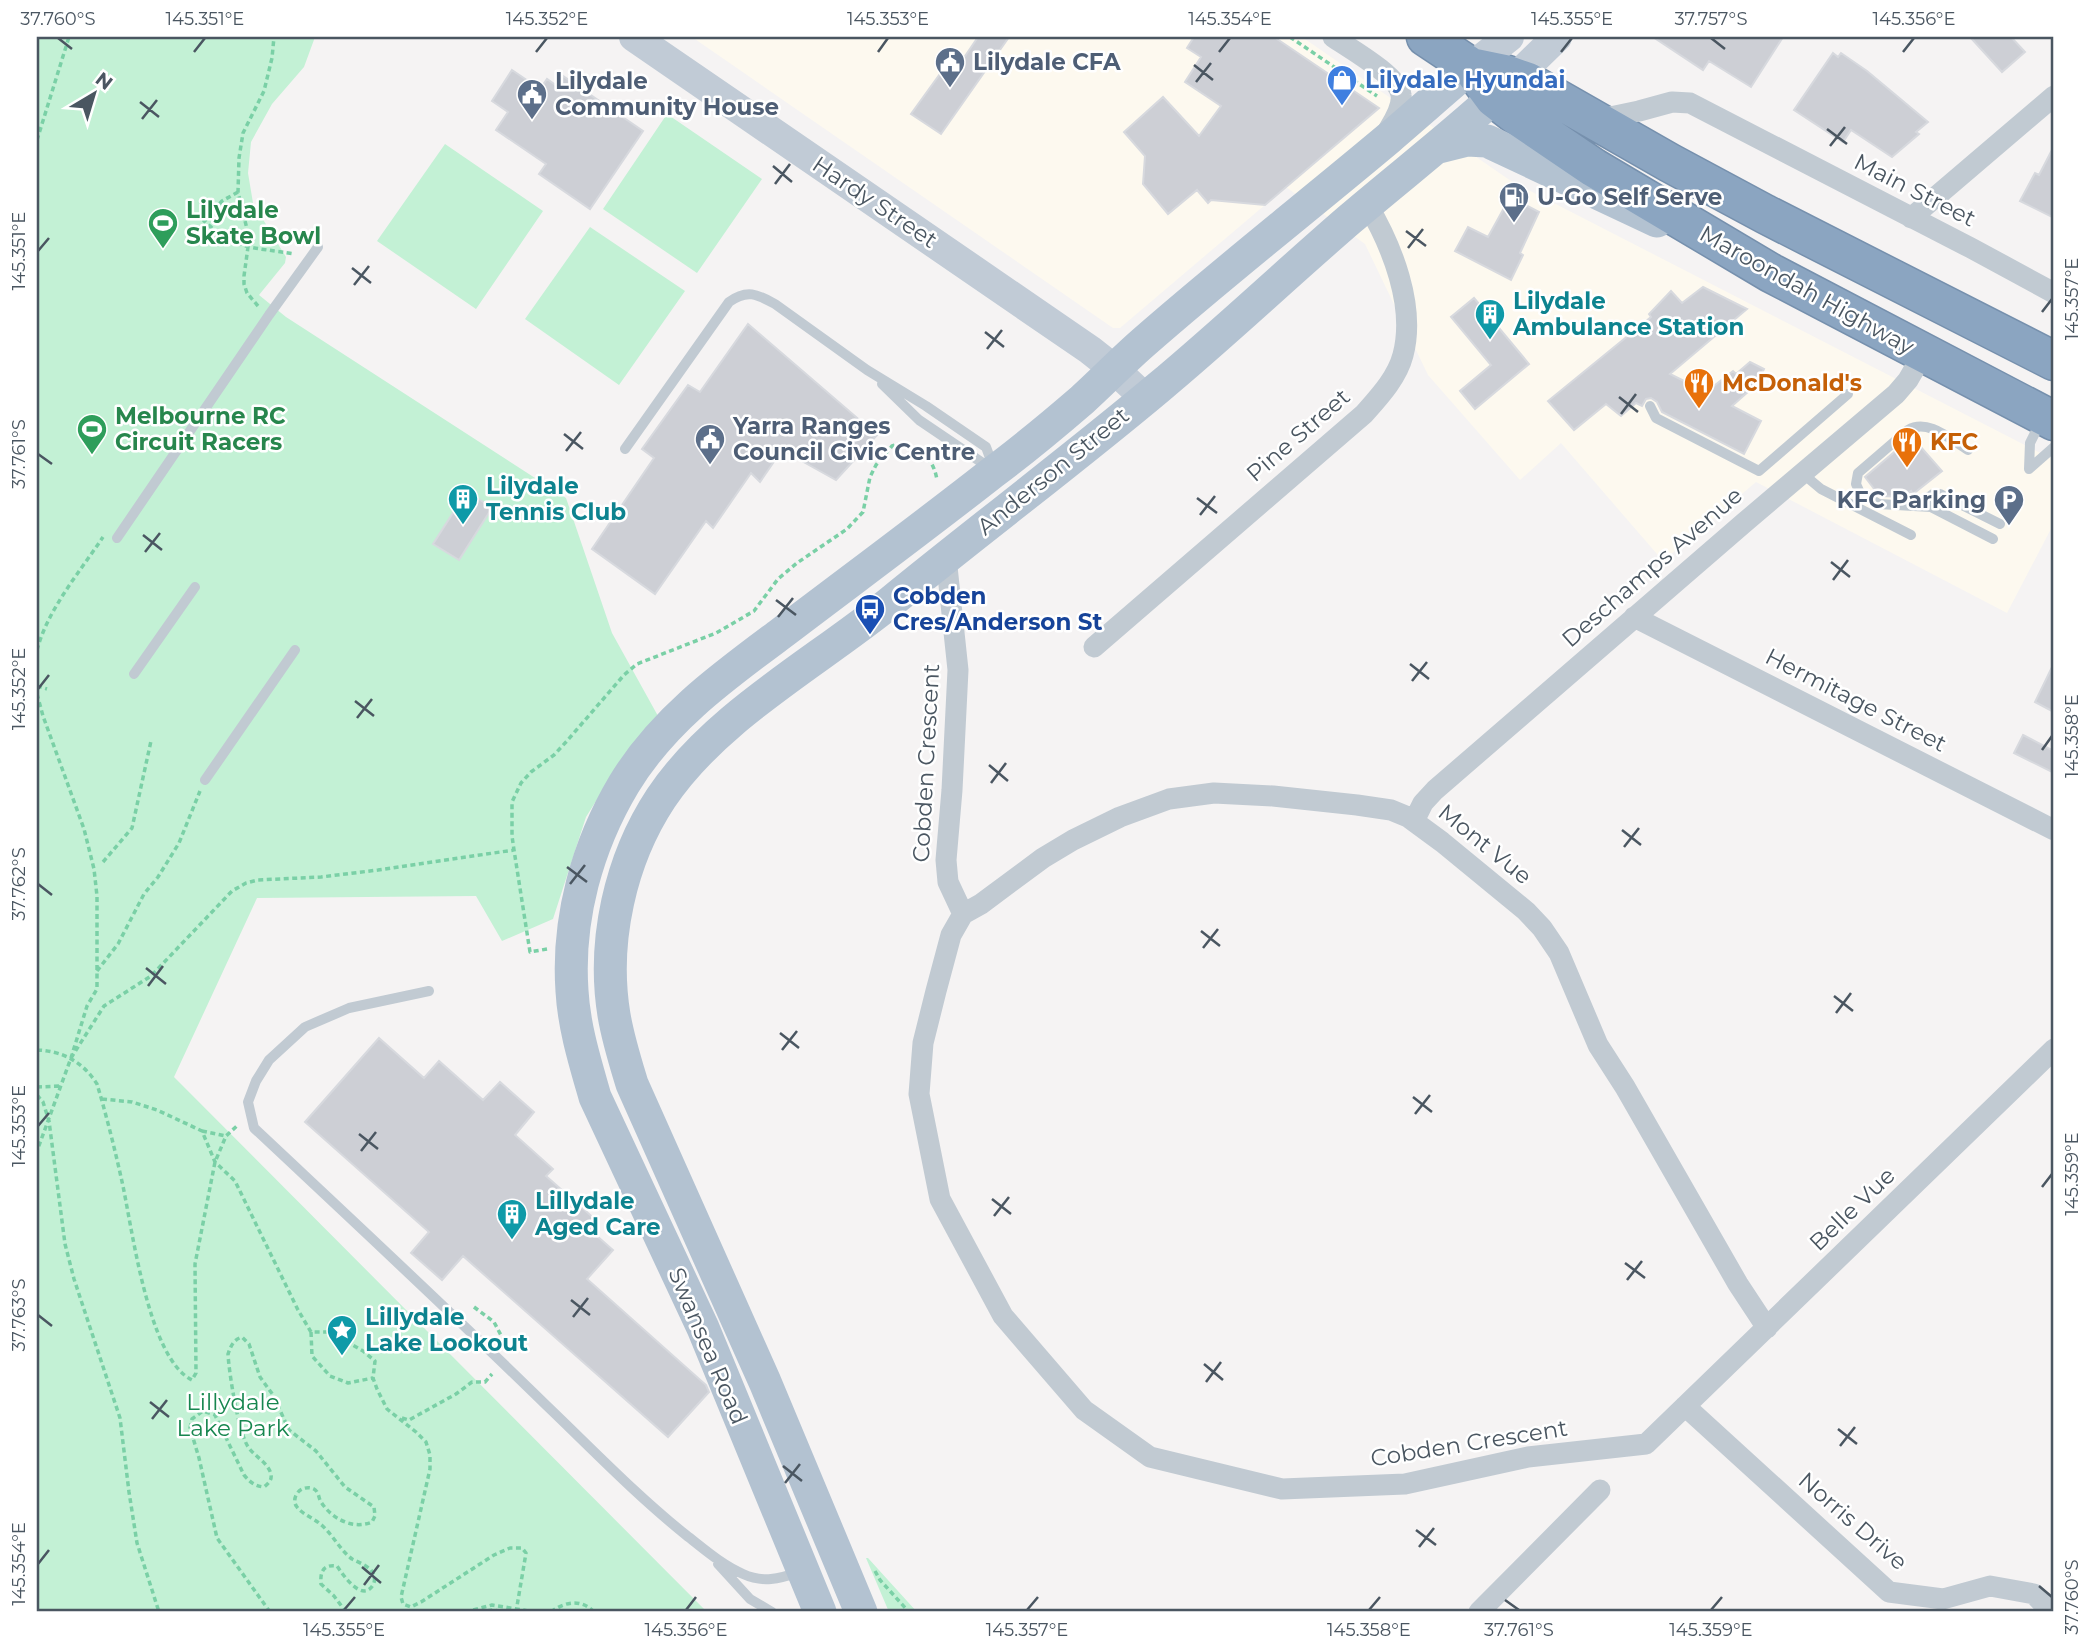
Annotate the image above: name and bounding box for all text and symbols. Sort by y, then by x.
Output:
text: 37.760°S [20,8,96,30]
text: 145.351°E [166,8,244,30]
text: 145.352°E [506,8,588,30]
text: 145.353°E [847,8,929,30]
text: 145.354°E [1188,8,1272,30]
text: 145.355°E [1531,8,1613,30]
text: 37.757°S [1674,8,1748,30]
text: 145.356°E [1873,8,1955,30]
public building icon: Lilydale CFA [933,45,967,89]
place label: Lilydale CFA [973,48,1121,76]
north arrow [60,60,130,130]
shop icon: Lilydale Hyundai [1325,63,1359,107]
place label: Lilydale Hyundai [1365,66,1565,94]
text: N [91,67,117,95]
place label: Lilydale Community House [555,67,779,121]
public building icon: Lilydale Community House [515,77,549,121]
street label: Main Street [1849,147,1981,233]
street label: Hardy Street [807,150,943,254]
fuel station icon: U-Go Self Serve [1497,180,1531,224]
place label: U-Go Self Serve [1537,183,1722,211]
place label: Lilydale Skate Bowl [186,196,321,250]
sports icon: Lilydale Skate Bowl [146,206,180,250]
text: 145.351°E [8,212,30,290]
street label: Maroondah Highway [1695,219,1920,361]
text: 145.357°E [2061,258,2083,340]
place label: Lilydale Ambulance Station [1512,287,1744,341]
building icon: Lilydale Ambulance Station [1473,297,1507,341]
restaurant icon: McDonald's [1682,366,1716,410]
place label: McDonald's [1722,369,1862,397]
street label: Pine Street [1241,383,1355,487]
street label: Anderson Street [971,401,1135,541]
place label: Melbourne RC Circuit Racers [115,402,286,456]
sports icon: Melbourne RC Circuit Racers [75,412,109,456]
place label: Yarra Ranges Council Civic Centre [732,412,975,466]
text: 37.761°S [8,419,30,489]
public building icon: Yarra Ranges Council Civic Centre [693,422,727,466]
restaurant icon: KFC [1890,425,1924,469]
place label: KFC [1930,428,1979,456]
place label: Lilydale Tennis Club [486,472,626,526]
street label: Deschamps Avenue [1556,481,1748,653]
building icon: Lilydale Tennis Club [446,482,480,526]
parking icon: KFC Parking [1992,483,2026,527]
place label: KFC Parking [1837,486,1986,514]
place label: Cobden Cres/Anderson St [893,582,1103,636]
bus stop icon: Cobden Cres/Anderson St [853,592,887,636]
street label: Hermitage Street [1761,642,1951,758]
text: 145.352°E [8,648,30,730]
street label: Cobden Crescent [907,663,945,863]
text: 145.358°E [2061,694,2083,778]
street label: Mont Vue [1433,798,1537,890]
text: 37.762°S [8,847,30,921]
text: 145.353°E [8,1085,30,1167]
text: 145.359°E [2061,1132,2083,1216]
street label: Belle Vue [1803,1161,1901,1257]
place label: Lillydale Aged Care [534,1187,661,1241]
building icon: Lillydale Aged Care [495,1197,529,1241]
street label: Swansea Road [662,1264,754,1428]
text: 37.763°S [8,1278,30,1352]
place label: Lillydale Lake Lookout [365,1303,528,1357]
place icon: Lillydale Lake Lookout [325,1313,359,1357]
park label: Lillydale Lake Park [177,1388,290,1442]
street label: Cobden Crescent [1369,1414,1569,1472]
street label: Norris Drive [1793,1466,1913,1576]
text: 145.354°E [8,1522,30,1606]
text: 37.760°S [2061,1559,2083,1635]
text: 145.355°E [303,1619,385,1641]
text: 145.356°E [645,1619,727,1641]
text: 145.357°E [986,1619,1068,1641]
text: 145.358°E [1327,1619,1411,1641]
text: 37.761°S [1484,1619,1554,1641]
text: 145.359°E [1669,1619,1753,1641]

